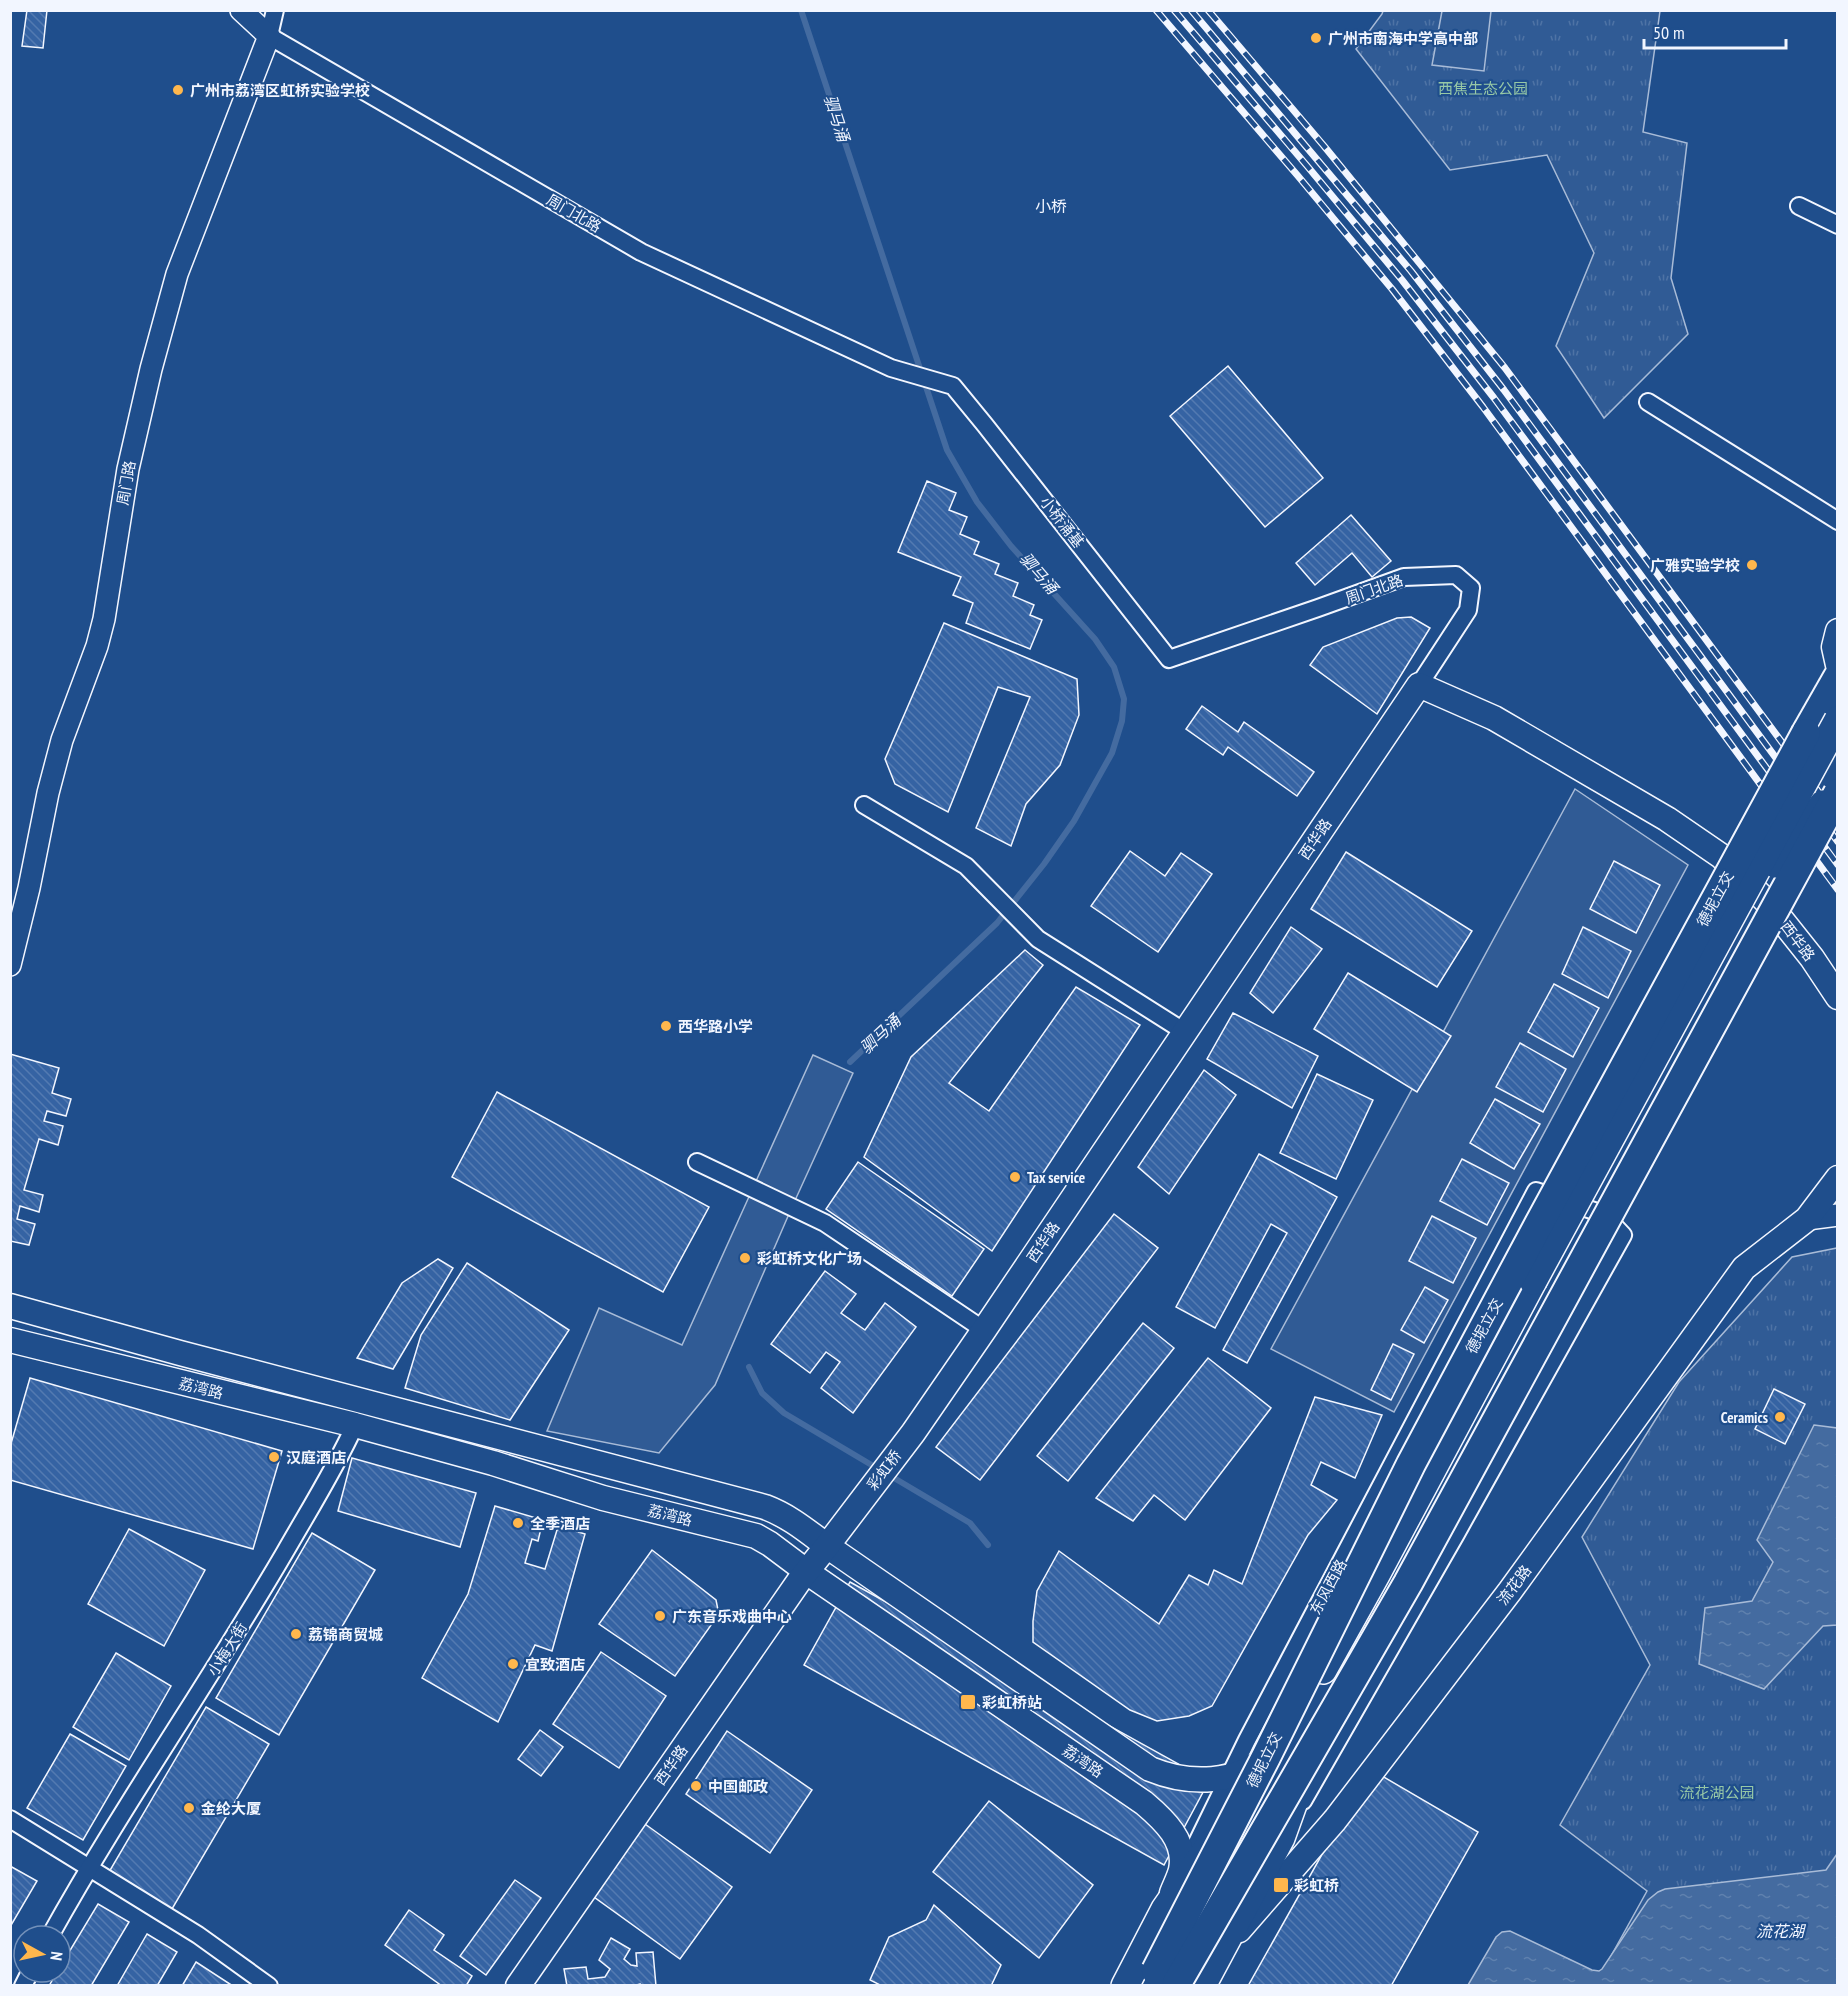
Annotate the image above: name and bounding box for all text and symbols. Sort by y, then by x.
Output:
scale bar [1644,12,1786,50]
text: 50 m [1653,21,1685,44]
place label: 广州市南海中学高中部 [1328,29,1478,48]
marker: 广州市南海中学高中部 [1309,31,1323,45]
park label: 西焦生态公园 [1438,79,1528,98]
place label: 广州市荔湾区虹桥实验学校 [190,81,370,100]
marker: 广州市荔湾区虹桥实验学校 [171,83,185,97]
water label: 驷马涌 [820,92,855,146]
street label: 周门北路 [543,190,605,236]
district label: 小桥 [1035,196,1067,216]
street label: 周门路 [113,459,139,507]
street label: 小桥涌基 [1036,493,1088,551]
water label: 驷马涌 [1016,548,1064,599]
place label: 广雅实验学校 [1650,556,1740,575]
marker: 广雅实验学校 [1745,558,1759,572]
street label: 周门北路 [1343,570,1405,608]
street label: 西华路 [1295,815,1335,863]
street label: 德坭立交 [1693,868,1737,930]
street label: 西华路 [1777,917,1819,965]
water label: 驷马涌 [856,1009,906,1058]
place label: 西华路小学 [678,1017,753,1036]
marker: 西华路小学 [659,1019,673,1033]
place label: Tax service [1027,1168,1085,1187]
marker: Tax service [1008,1170,1022,1184]
street label: 西华路 [1023,1218,1063,1266]
place label: 彩虹桥文化广场 [757,1249,862,1268]
marker: 彩虹桥文化广场 [738,1251,752,1265]
street label: 德坭立交 [1462,1295,1506,1357]
street label: 荔湾路 [177,1373,225,1403]
place label: Ceramics [1721,1408,1768,1427]
marker: Ceramics [1773,1410,1787,1424]
street label: 彩虹桥 [863,1446,905,1494]
place label: 汉庭酒店 [286,1448,346,1467]
marker: 汉庭酒店 [267,1450,281,1464]
street label: 荔湾路 [646,1500,694,1530]
place label: 全季酒店 [530,1514,590,1533]
marker: 全季酒店 [511,1516,525,1530]
street label: 东风西路 [1306,1556,1350,1618]
street label: 流花路 [1493,1561,1535,1609]
place label: 广东音乐戏曲中心 [672,1607,792,1626]
marker: 广东音乐戏曲中心 [653,1609,667,1623]
street label: 小梅大街 [203,1619,251,1679]
place label: 荔锦商贸城 [308,1625,383,1644]
marker: 荔锦商贸城 [289,1627,303,1641]
place label: 宜致酒店 [525,1655,585,1674]
marker: 宜致酒店 [506,1657,520,1671]
marker: 彩虹桥站 [959,1693,977,1711]
place label: 彩虹桥站 [982,1693,1042,1712]
street label: 德坭立交 [1242,1729,1286,1791]
street label: 西华路 [650,1741,692,1789]
street label: 荔湾路 [1059,1741,1107,1781]
place label: 中国邮政 [708,1777,768,1796]
marker: 中国邮政 [689,1779,703,1793]
park label: 流花湖公园 [1679,1783,1755,1802]
place label: 金纶大厦 [201,1799,261,1818]
marker: 金纶大厦 [182,1801,196,1815]
marker: 彩虹桥 [1272,1876,1290,1894]
place label: 彩虹桥 [1294,1876,1339,1895]
water label: 流花湖 [1756,1921,1807,1941]
north arrow [12,1924,72,1984]
text: N [46,1950,67,1962]

